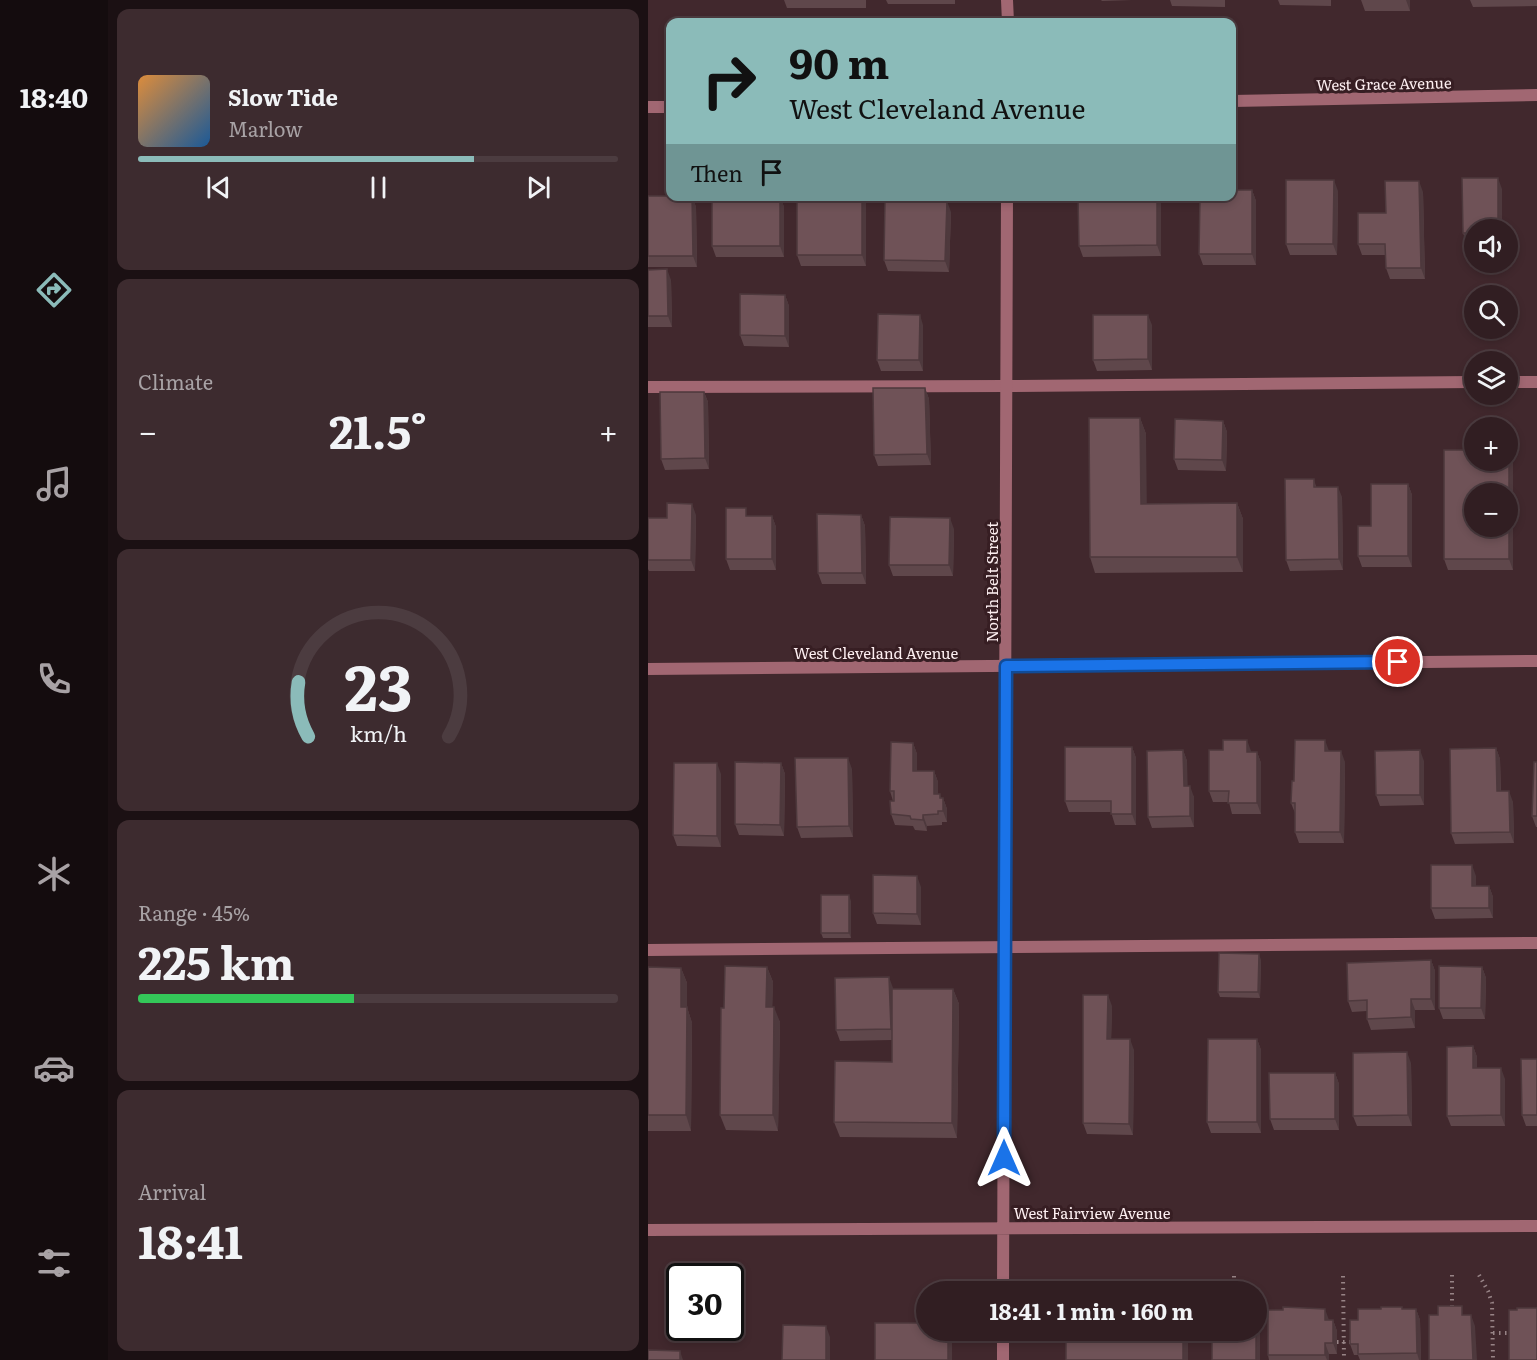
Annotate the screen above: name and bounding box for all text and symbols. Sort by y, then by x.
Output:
text: 90 m [789,30,889,92]
icon: right [690,42,768,120]
street label: West Grace Avenue [1316,70,1452,96]
text: 18:40 [20,76,88,116]
text: Slow Tide [228,80,338,113]
text: West Cleveland Avenue [789,87,1086,127]
text: Marlow [228,113,303,143]
text: Then [690,156,743,189]
icon: arrive [755,156,788,189]
icon: previous [202,171,235,204]
icon: pause [362,171,395,204]
icon: next [522,171,555,204]
map controls [1464,219,1518,537]
button: sound [1464,219,1518,273]
icon: directions [33,269,75,311]
button: search [1464,285,1518,339]
button: layers [1464,351,1518,405]
text: Climate [138,366,213,396]
text: 21.5° [329,396,427,463]
text: − [138,405,157,454]
text: + [599,405,618,454]
button: + [1464,417,1518,471]
icon: music [33,463,75,505]
button: − [1464,483,1518,537]
street label: North Belt Street [980,522,1003,642]
pin [1372,636,1423,687]
text: 23 [344,638,412,730]
street label: West Cleveland Avenue [794,641,959,664]
icon: arrive [1381,645,1414,678]
icon: phone [33,658,75,700]
text: km/h [349,717,407,749]
icon: climate [33,853,75,895]
text: Range · 45% [138,897,250,927]
text: 225 km [138,927,295,994]
icon: car [33,1047,75,1089]
position arrow [972,1126,1036,1190]
text: Arrival [138,1176,206,1206]
street label: West Fairview Avenue [1013,1201,1171,1224]
text: 18:41 [138,1206,243,1273]
icon: filters [33,1242,75,1284]
speed limit sign: 30 [666,1263,744,1341]
text: 18:41 · 1 min · 160 m [990,1294,1193,1327]

